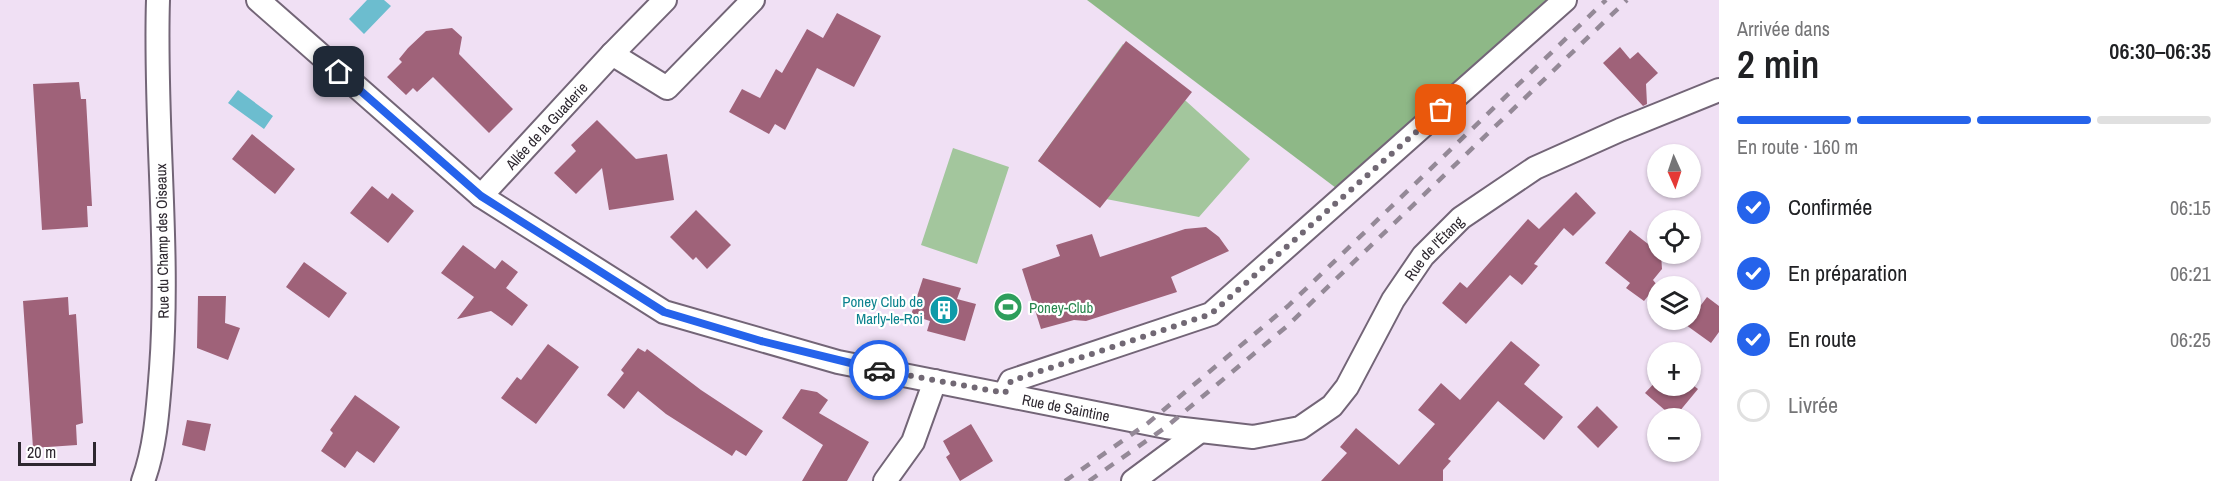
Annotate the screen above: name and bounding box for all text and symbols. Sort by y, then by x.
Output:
text: Arrivée dans [1737,15,1830,42]
text: 06:30–06:35 [2109,36,2211,66]
text: 2 min [1737,38,1819,90]
pin [313,46,364,97]
icon: home [322,55,355,88]
street label: Allée de la Guaderie [500,77,592,175]
pin [1415,84,1466,135]
icon: bag [1424,93,1457,126]
text: En route · 160 m [1737,133,1858,160]
north arrow [1647,144,1701,198]
map controls [1647,144,1701,462]
street label: Rue du Champ des Oiseaux [150,162,174,319]
icon: check [1737,191,1770,224]
text: Confirmée [1788,192,1872,222]
text: 06:15 [2170,194,2211,221]
button: locate [1647,210,1701,264]
street label: Rue de l'Étang [1399,211,1468,284]
icon: check [1737,257,1770,290]
text: En préparation [1788,258,1907,288]
text: 06:21 [2170,260,2211,287]
button: layers [1647,276,1701,330]
place label: Poney Club de Marly-le-Roi [842,291,923,329]
sports icon: Poney-Club [992,291,1024,323]
building icon: Poney Club de Marly-le-Roi [928,294,960,326]
place label: Poney-Club [1029,297,1093,318]
icon: check [1737,323,1770,356]
text: En route [1788,324,1856,354]
text: 06:25 [2170,326,2211,353]
courier [849,340,909,400]
button: + [1647,342,1701,396]
icon: car [863,354,896,387]
street label: Rue de Saintine [1020,388,1112,426]
text: Livrée [1788,390,1838,420]
button: − [1647,408,1701,462]
scale bar [18,439,96,466]
text: 20 m [27,441,56,463]

